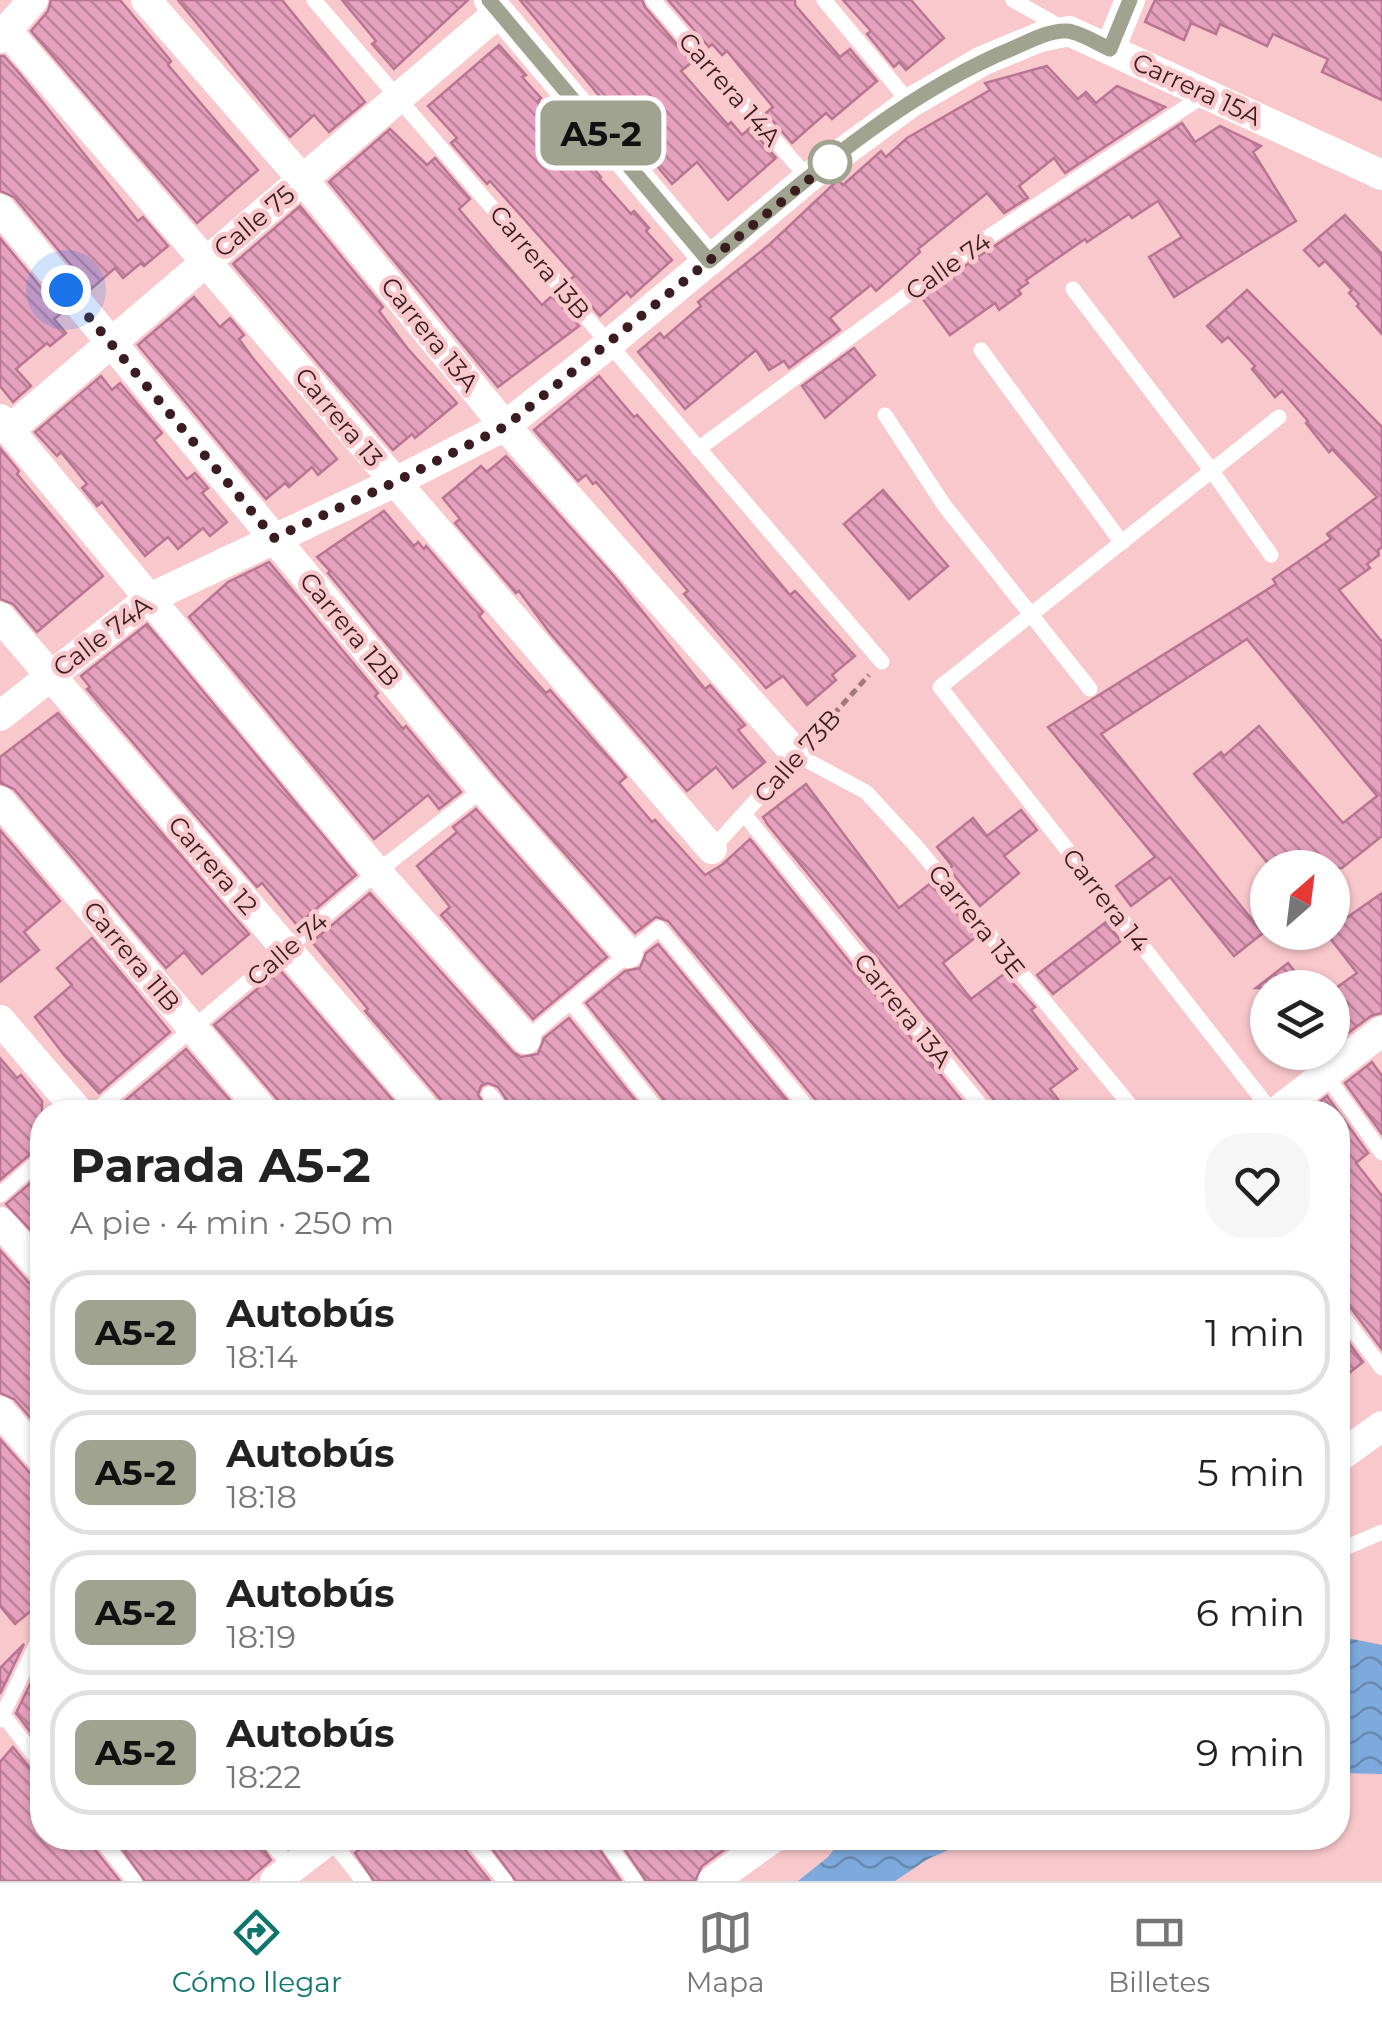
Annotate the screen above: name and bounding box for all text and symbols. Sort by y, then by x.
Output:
street label: Carrera 14A [673,26,788,152]
street label: Carrera 15A [1128,46,1266,132]
line badge: A5-2 [531,100,671,166]
text: A5-2 [560,112,642,155]
unlabelled marker [809,141,851,183]
street label: Calle 75 [208,179,300,263]
street label: Carrera 13B [484,199,596,325]
street label: Calle 74 [900,226,997,306]
your location [41,265,91,315]
street label: Carrera 13A [375,271,485,397]
street label: Carrera 13 [289,361,389,473]
street label: Carrera 12B [294,566,406,692]
street label: Calle 74A [47,589,157,683]
street label: Calle 73B [747,703,847,809]
street label: Carrera 12 [162,810,264,920]
street label: Carrera 14 [1056,842,1156,958]
north arrow [1250,850,1350,950]
map controls [1250,850,1350,1070]
street label: Carrera 13E [922,858,1032,984]
street label: Carrera 11B [77,895,187,1017]
street label: Calle 74 [241,906,334,992]
street label: Carrera 13A [848,947,958,1073]
button: layers [1250,970,1350,1070]
button: heart [1205,1133,1310,1238]
text: Parada A5-2 [70,1136,370,1194]
text: A pie · 4 min · 250 m [70,1203,394,1242]
text: Autobús [226,1290,394,1337]
text: 1 min [1205,1309,1305,1356]
text: A5-2 [95,1311,176,1354]
text: 18:14 [226,1337,298,1376]
text: Autobús [226,1430,394,1477]
text: 5 min [1197,1449,1305,1496]
text: A5-2 [95,1451,176,1494]
text: 18:18 [226,1477,297,1516]
text: Autobús [226,1570,394,1617]
text: 6 min [1196,1589,1305,1636]
text: A5-2 [95,1591,176,1634]
text: 18:19 [226,1617,296,1656]
text: Autobús [226,1710,394,1757]
text: 9 min [1196,1729,1305,1776]
text: A5-2 [95,1731,176,1774]
text: 18:22 [226,1757,301,1796]
tab: Cómo llegar [172,1905,342,1999]
tab: Mapa [686,1905,764,1999]
tab: Billetes [1108,1905,1210,1999]

